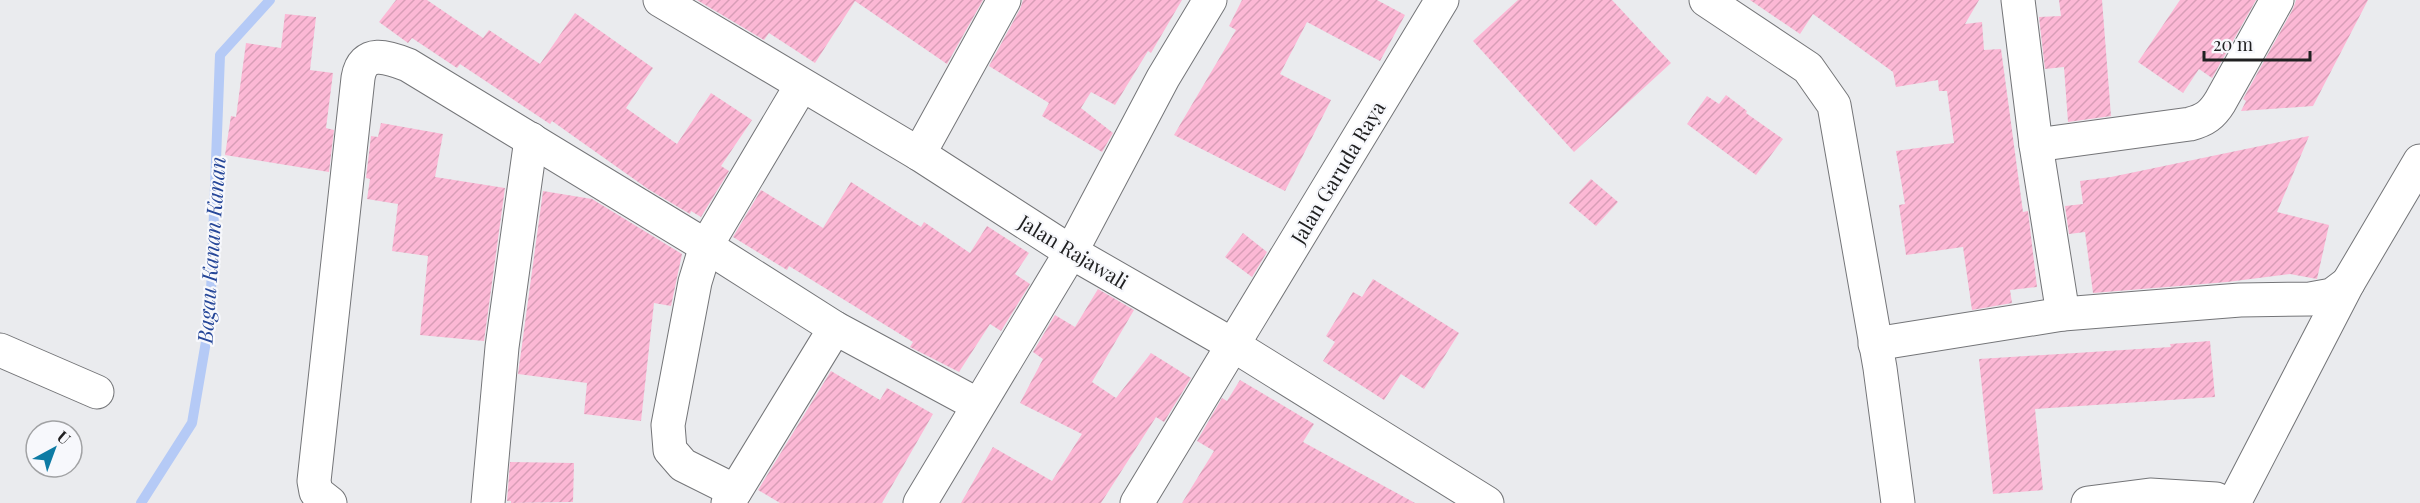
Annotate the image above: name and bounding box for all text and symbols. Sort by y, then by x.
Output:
scale bar [2204,24,2310,62]
text: 20 m [2213,32,2253,56]
street label: Jalan Garuda Raya [1283,96,1390,249]
water label: Bagau Kanan Kanan [189,156,231,345]
street label: Jalan Rajawali [1013,207,1134,294]
north arrow [24,419,84,479]
text: U [53,426,75,449]

